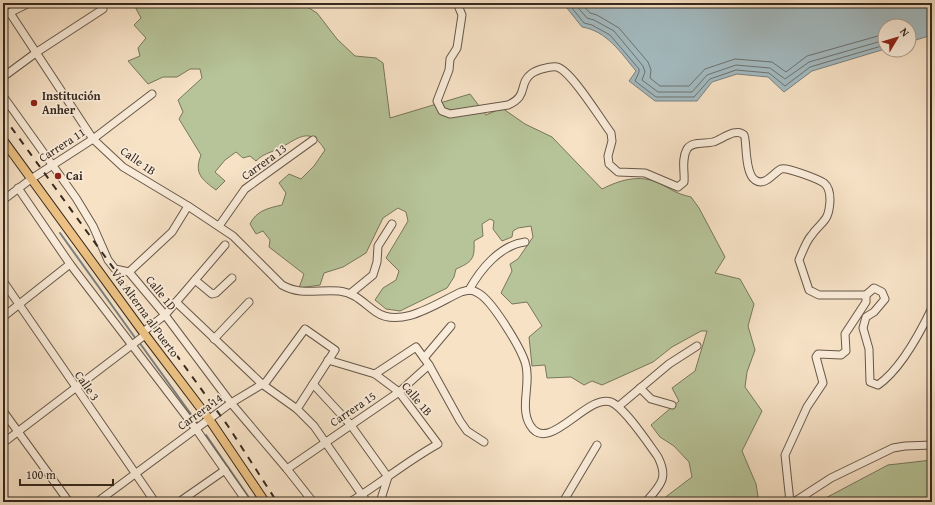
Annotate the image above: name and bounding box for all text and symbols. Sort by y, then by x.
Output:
north arrow [877,18,917,58]
text: N [896,24,914,40]
place label: Institución Anher [42,87,101,118]
marker: Institución Anher [29,98,39,108]
street label: Carrera 11 [35,123,88,166]
street label: Carrera 13 [238,139,290,184]
street label: Calle 1B [117,142,160,179]
place label: Cai [66,167,83,184]
marker: Cai [53,171,63,181]
street label: Vía Alterna al Puerto [107,265,183,360]
street label: Calle 1D [142,272,181,314]
street label: Calle 3 [71,367,104,404]
street label: Calle 1B [398,378,437,420]
street label: Carrera 15 [326,387,379,430]
street label: Carrera 14 [174,389,226,434]
scale bar [20,461,113,487]
text: 100 m [26,466,56,483]

